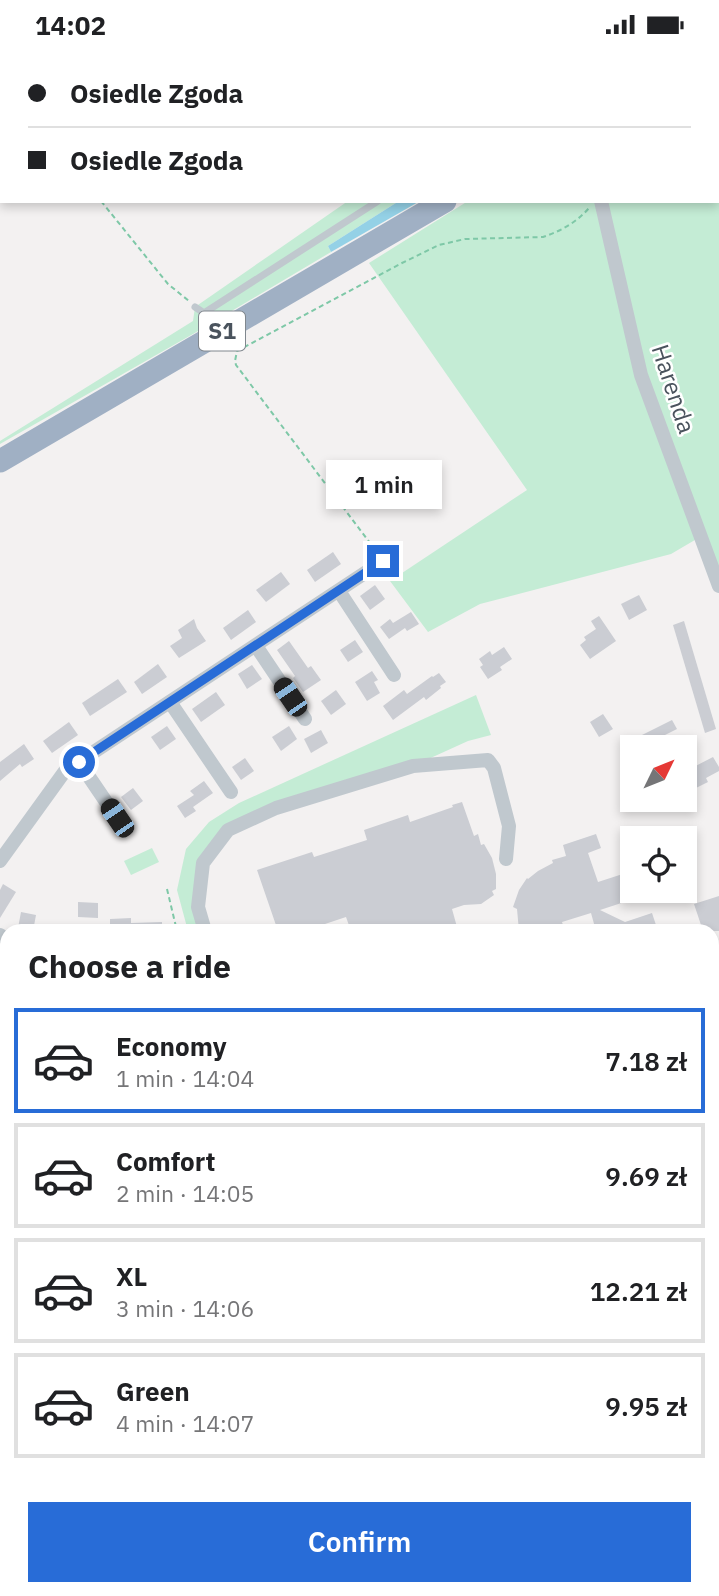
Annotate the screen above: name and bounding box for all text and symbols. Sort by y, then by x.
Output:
text: 14:02 [35,8,106,42]
text: Osiedle Zgoda [70,76,243,110]
text: Osiedle Zgoda [70,143,243,177]
road number: S1 [199,311,245,351]
street label: Harenda [645,340,703,438]
callout: 1 min [325,459,441,509]
text: 1 min [354,469,414,499]
route end [367,545,399,577]
car [270,674,311,720]
north arrow [620,735,696,812]
map controls [620,735,697,903]
route start [63,746,95,778]
car [97,795,138,841]
button: locate [620,826,697,903]
text: Choose a ride [28,945,231,987]
icon: car [32,1029,95,1092]
text: Economy [116,1029,227,1063]
text: 7.18 zł [605,1044,687,1078]
text: 1 min · 14:04 [116,1063,254,1093]
icon: car [32,1144,95,1207]
text: Comfort [116,1144,215,1178]
text: 9.69 zł [605,1159,687,1193]
text: 2 min · 14:05 [116,1178,254,1208]
icon: car [32,1259,95,1322]
text: XL [116,1259,147,1293]
text: 12.21 zł [590,1274,687,1308]
text: 3 min · 14:06 [116,1293,254,1323]
icon: car [32,1374,95,1437]
text: Green [116,1374,190,1408]
text: 9.95 zł [605,1389,687,1423]
text: 4 min · 14:07 [116,1408,254,1438]
button: Confirm [28,1502,691,1582]

